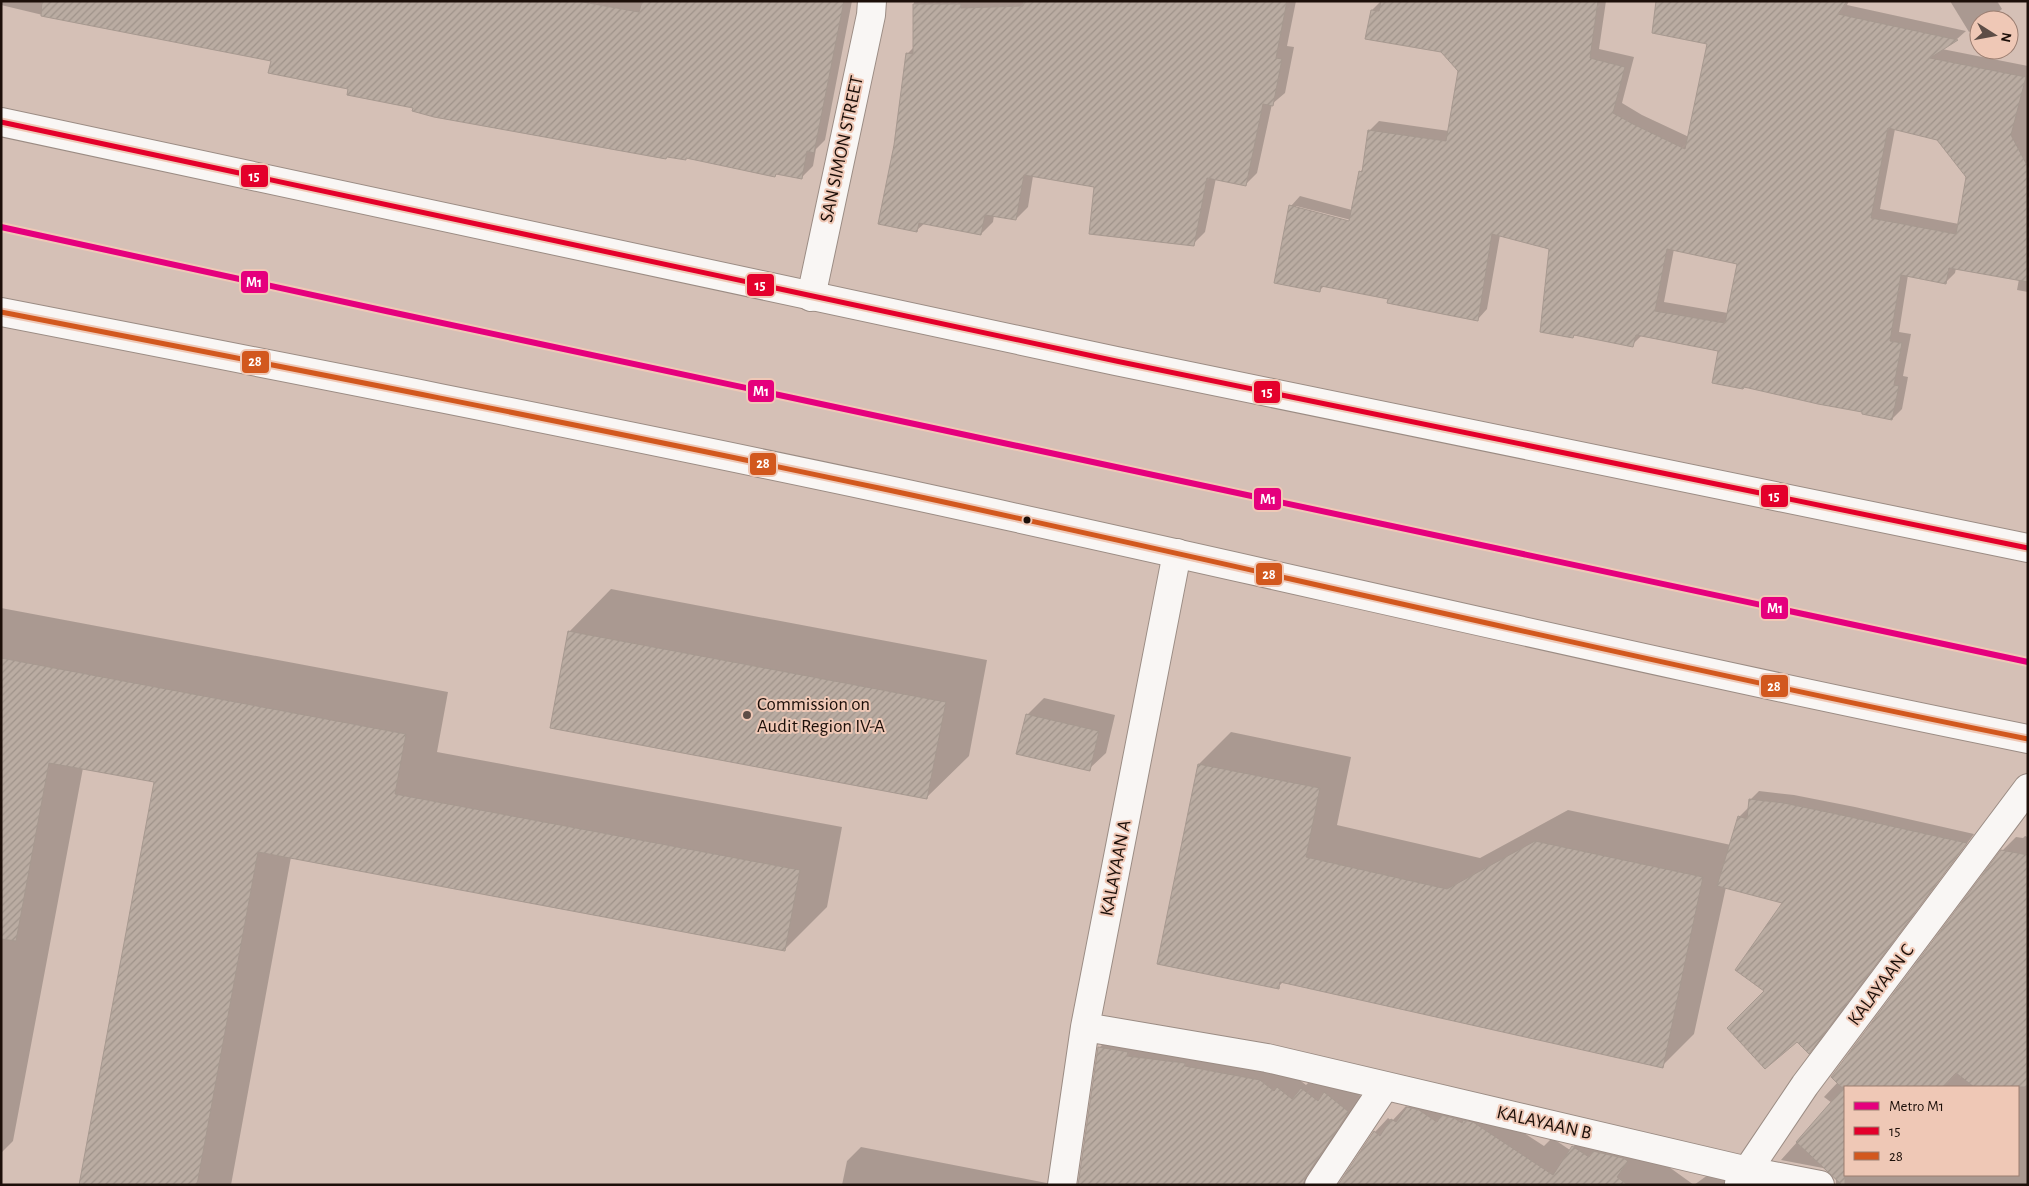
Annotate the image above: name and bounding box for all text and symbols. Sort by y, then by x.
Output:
north arrow [1969,10,2019,60]
text: N [1998,31,2014,43]
street label: SAN SIMON STREET [817,74,867,224]
line badge: 15 [240,164,269,188]
text: 15 [248,170,260,184]
line badge: M1 [240,270,269,294]
line badge: 15 [746,273,775,297]
text: M1 [246,276,262,290]
text: 15 [754,279,766,293]
line badge: 28 [241,350,270,374]
text: 28 [248,355,262,369]
line badge: M1 [747,379,775,403]
line badge: 15 [1253,380,1281,404]
text: M1 [753,385,769,399]
text: 15 [1261,386,1273,400]
line badge: 28 [749,452,777,476]
text: 28 [756,457,770,471]
line badge: 15 [1760,484,1789,508]
line badge: M1 [1253,487,1282,511]
text: 15 [1768,490,1780,504]
text: M1 [1260,493,1276,507]
unlabelled marker [1022,515,1032,525]
line badge: 28 [1255,562,1283,586]
text: 28 [1262,568,1276,582]
line badge: M1 [1760,596,1789,620]
text: M1 [1767,602,1783,616]
line badge: 28 [1760,674,1789,698]
text: 28 [1767,680,1781,694]
place label: Commission on Audit Region IV-A [757,695,885,736]
marker: Commission on Audit Region IV-A [741,709,753,721]
street label: KALAYAAN A [1097,818,1135,918]
street label: KALAYAAN C [1844,941,1918,1029]
legend [1844,1086,2019,1176]
text: Metro M1 [1889,1099,1944,1114]
street label: KALAYAAN B [1495,1103,1593,1143]
text: 15 [1889,1124,1900,1139]
text: 28 [1889,1149,1903,1164]

